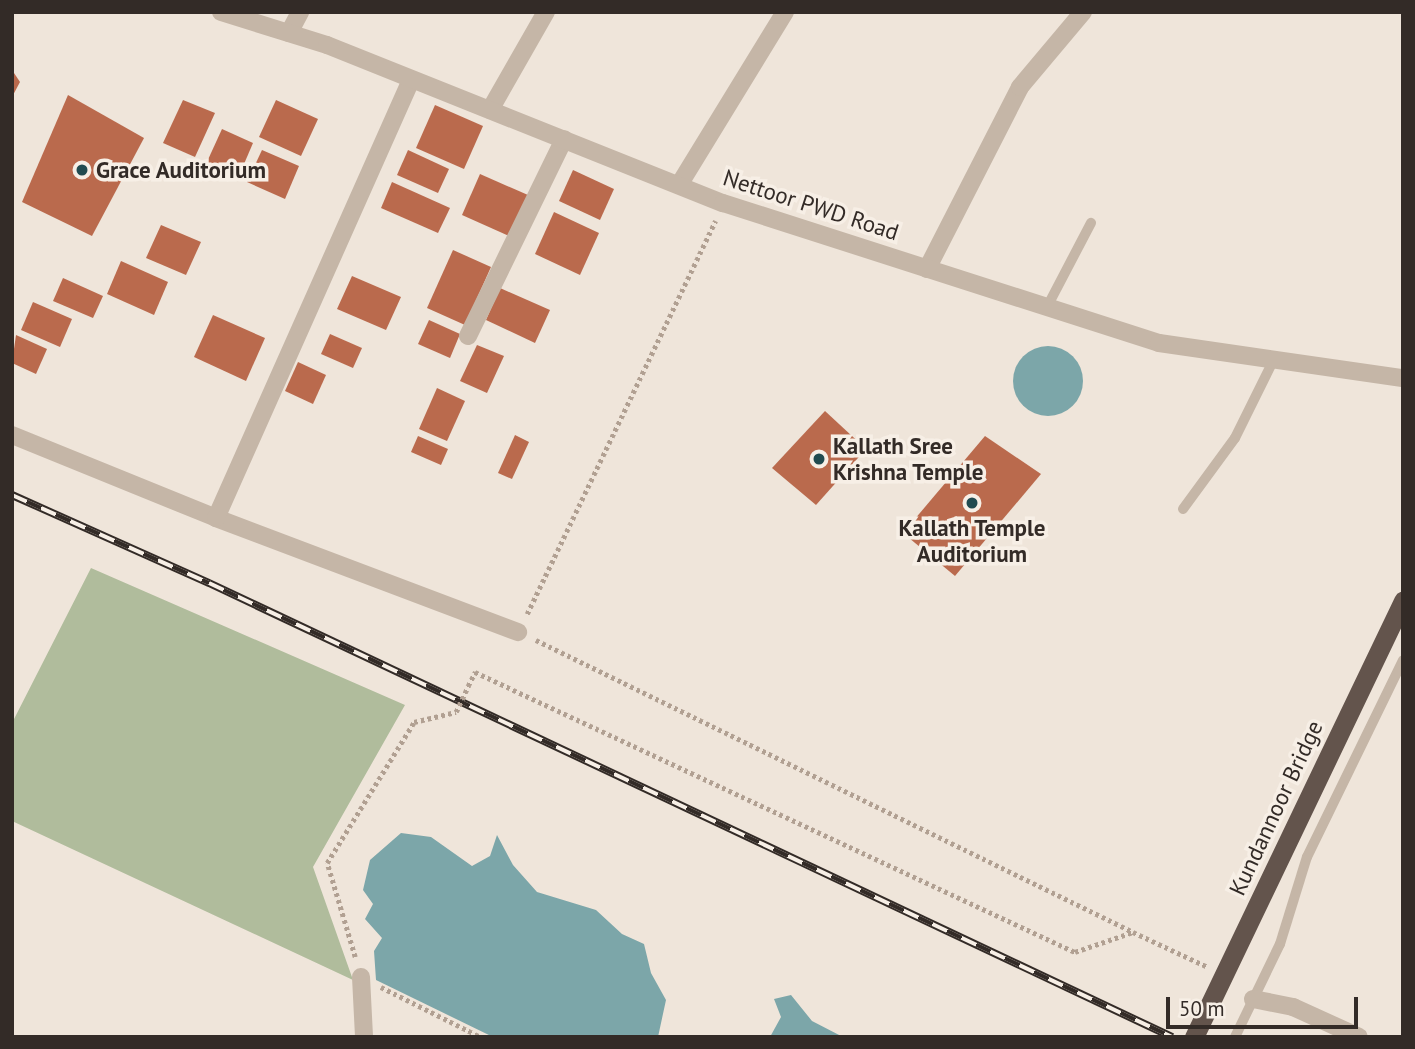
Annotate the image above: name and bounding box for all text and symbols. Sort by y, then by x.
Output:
place label: Grace Auditorium [96,156,267,184]
marker: Grace Auditorium [74,162,90,178]
street label: Nettoor PWD Road [720,164,902,246]
place label: Kallath Sree Krishna Temple [833,432,984,486]
marker: Kallath Sree Krishna Temple [811,451,827,467]
marker: Kallath Temple Auditorium [964,495,980,511]
place label: Kallath Temple Auditorium [898,514,1046,568]
street label: Kundannoor Bridge [1223,716,1329,900]
scale bar [1170,982,1362,1026]
text: 50 m [1179,995,1225,1022]

